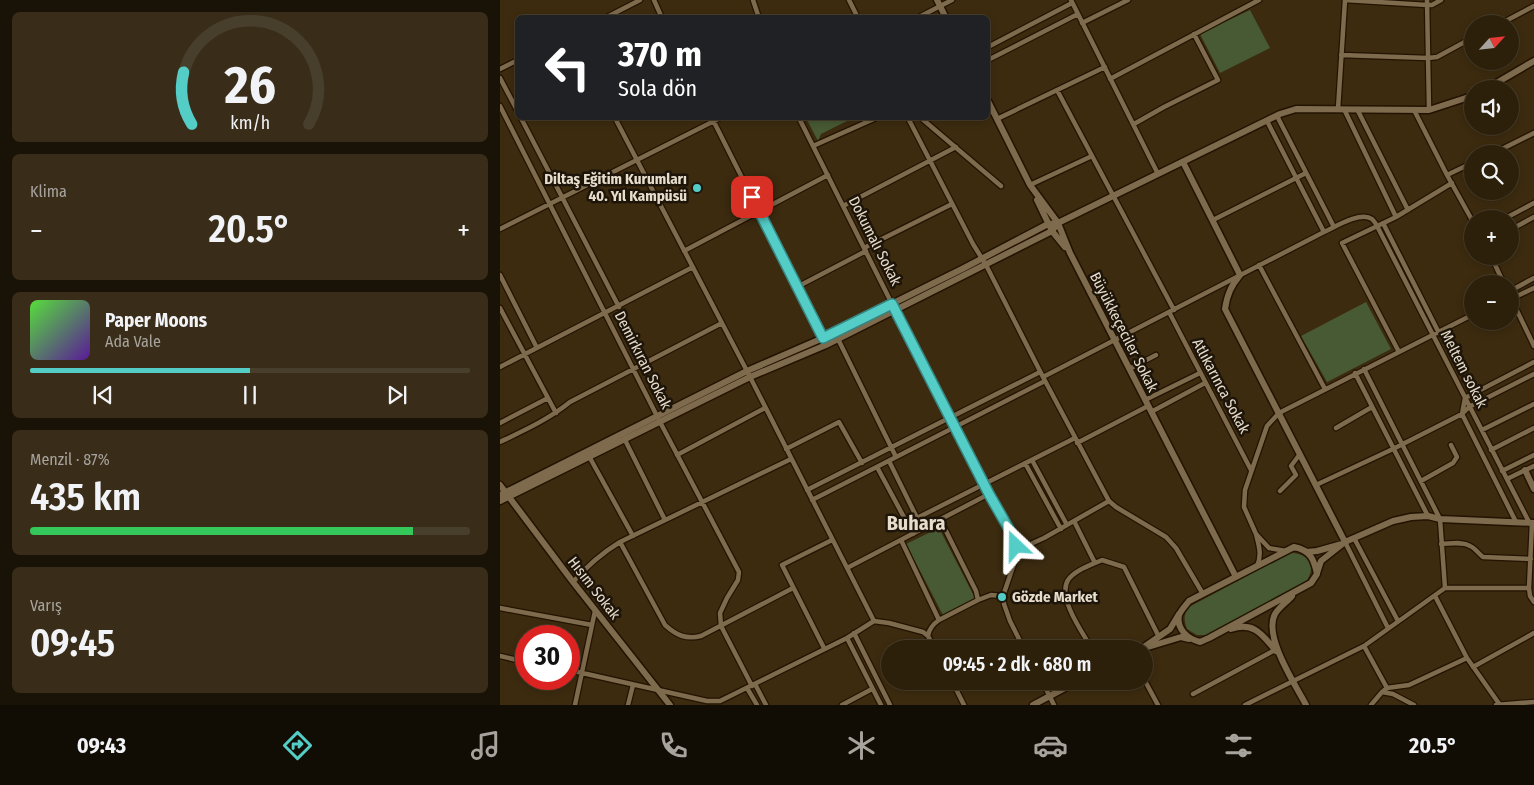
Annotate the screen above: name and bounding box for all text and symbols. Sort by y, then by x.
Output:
north arrow [1464,15,1519,70]
map controls [1464,15,1519,330]
text: 370 m [618,33,702,75]
icon: left [535,35,600,100]
text: 26 [223,54,276,117]
text: Sola dön [618,75,697,102]
button: sound [1464,80,1519,135]
text: km/h [230,112,270,134]
button: search [1464,145,1519,200]
place label: Diltaş Eğitim Kurumları 40. Yıl Kampüsü [544,170,687,205]
pin [731,176,773,218]
text: Klima [30,182,67,201]
marker: Diltaş Eğitim Kurumları 40. Yıl Kampüsü [691,182,703,194]
icon: arrive [738,183,766,211]
street label: Dokumalı Sokak [845,193,905,289]
text: 20.5° [209,206,291,252]
button: + [1464,210,1519,265]
text: − [30,214,43,247]
text: + [457,214,470,247]
street label: Büyükkeçeciler Sokak [1086,269,1162,395]
button: − [1464,275,1519,330]
street label: Demirkıran Sokak [611,308,675,412]
text: Paper Moons [105,309,207,332]
street label: Meltem sokak [1437,327,1491,411]
text: Ada Vale [105,332,161,351]
street label: Atlıkarınca Sokak [1188,335,1254,437]
icon: previous [89,381,117,409]
icon: pause [236,381,264,409]
icon: next [383,381,411,409]
text: Menzil · 87% [30,450,110,469]
text: 435 km [30,474,141,520]
district label: Buhara [887,511,945,535]
position arrow [989,519,1041,571]
street label: Hısım Sokak [564,553,624,623]
place label: Gözde Market [1012,588,1099,606]
marker: Gözde Market [996,591,1008,603]
text: Varış [30,596,62,615]
text: 09:45 [30,620,115,666]
speed limit sign: 30 [515,625,580,690]
text: 09:45 · 2 dk · 680 m [943,653,1091,676]
icon: directions [280,728,315,763]
icon: music [468,728,503,763]
icon: phone [656,728,691,763]
icon: climate [844,728,879,763]
icon: car [1033,728,1068,763]
icon: filters [1221,728,1256,763]
text: 09:43 [77,732,126,759]
text: 20.5° [1409,732,1457,759]

